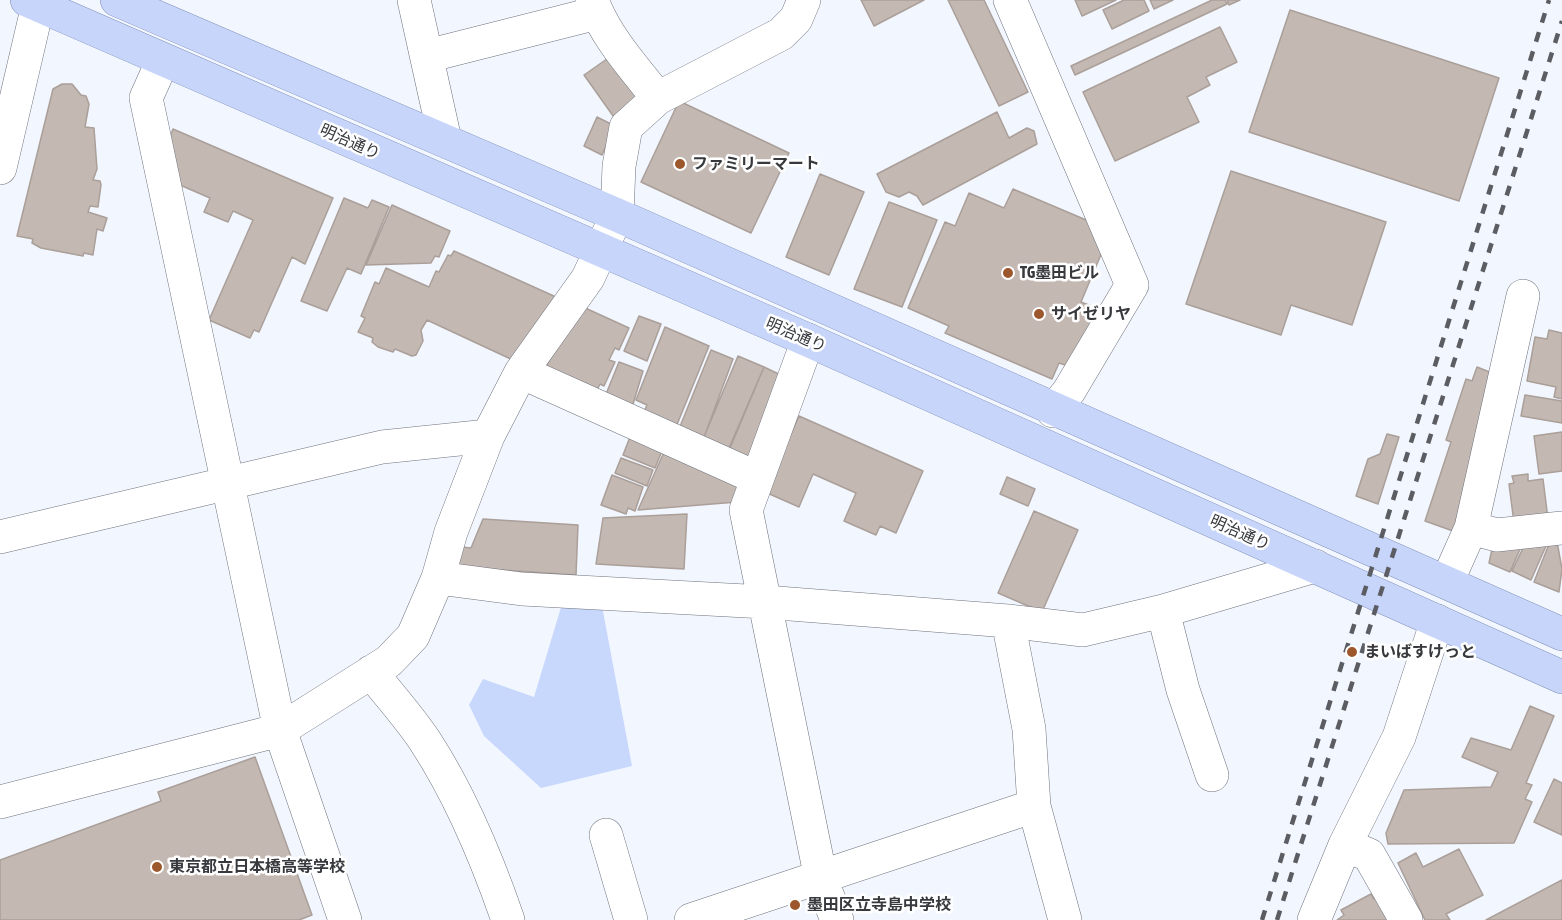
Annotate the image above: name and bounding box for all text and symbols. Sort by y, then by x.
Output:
street label: 明治通り [317,120,383,164]
place label: ファミリーマート [692,154,820,174]
marker: ファミリーマート [673,157,687,171]
place label: TG墨田ビル [1020,263,1099,283]
marker: TG墨田ビル [1001,266,1015,280]
place label: サイゼリヤ [1051,304,1131,324]
marker: サイゼリヤ [1032,307,1046,321]
street label: 明治通り [763,314,829,356]
street label: 明治通り [1207,511,1273,555]
place label: まいばすけっと [1364,642,1476,662]
marker: まいばすけっと [1345,645,1359,659]
place label: 東京都立日本橋高等学校 [169,857,345,877]
marker: 東京都立日本橋高等学校 [150,860,164,874]
place label: 墨田区立寺島中学校 [807,895,951,915]
marker: 墨田区立寺島中学校 [788,898,802,912]

